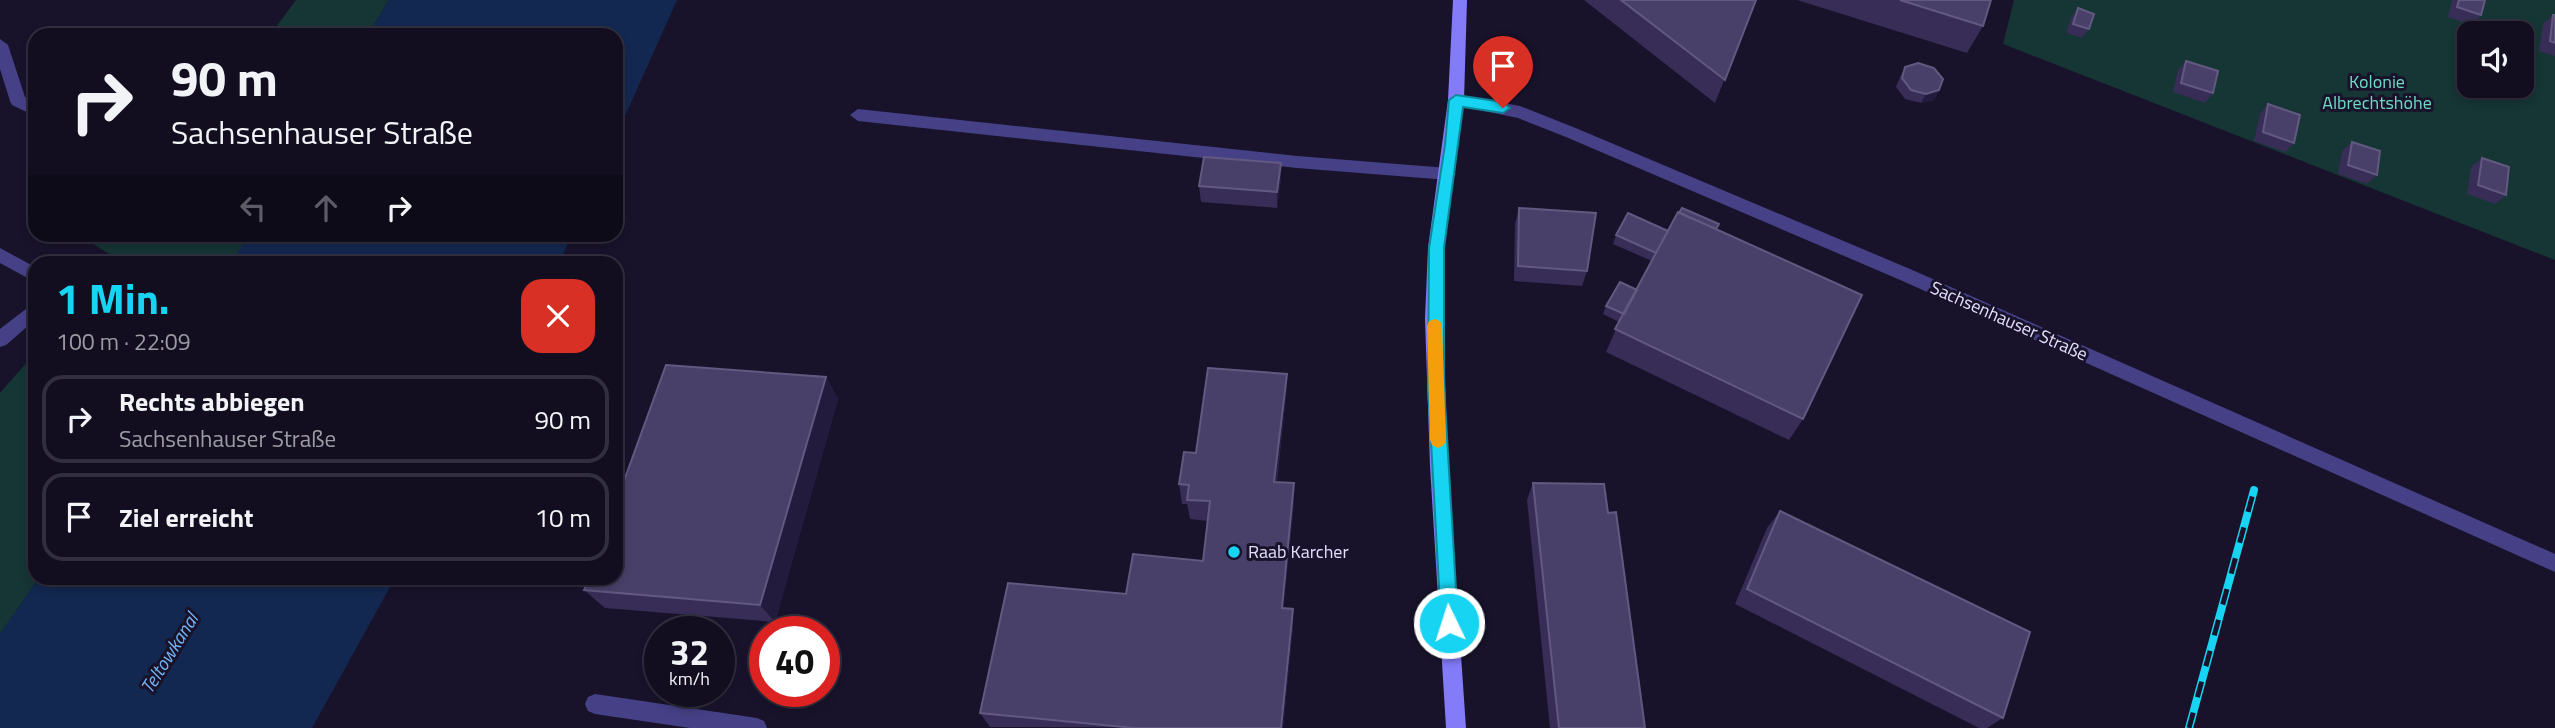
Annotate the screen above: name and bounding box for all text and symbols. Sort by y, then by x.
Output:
map controls [2457,21,2534,98]
button: sound [2457,21,2534,98]
pin [1473,36,1533,108]
text: 90 m [171,40,278,115]
icon: arrive [1484,47,1522,85]
icon: right [56,56,147,147]
park label: Kolonie Albrechtshöhe [2322,68,2432,116]
text: Sachsenhauser Straße [171,108,473,156]
icon: left [234,189,272,227]
icon: ahead [307,189,345,227]
icon: right [380,189,418,227]
text: 1 Min. [56,266,170,330]
street label: Sachsenhauser Straße [1926,274,2092,367]
button: close [521,279,595,353]
text: 100 m · 22:09 [56,324,191,359]
text: Rechts abbiegen [119,382,305,421]
icon: right [60,400,98,438]
text: 90 m [534,400,591,439]
text: Sachsenhauser Straße [119,421,336,456]
icon: arrive [60,498,98,536]
text: Ziel erreicht [119,498,254,537]
text: 10 m [534,498,591,537]
place label: Raab Karcher [1248,538,1349,565]
marker: Raab Karcher [1226,544,1242,560]
position arrow [1412,586,1486,660]
water label: Teltowkanal [132,605,206,699]
speed limit sign: 40 [749,616,840,707]
text: 32 [670,625,709,679]
text: km/h [669,665,710,692]

